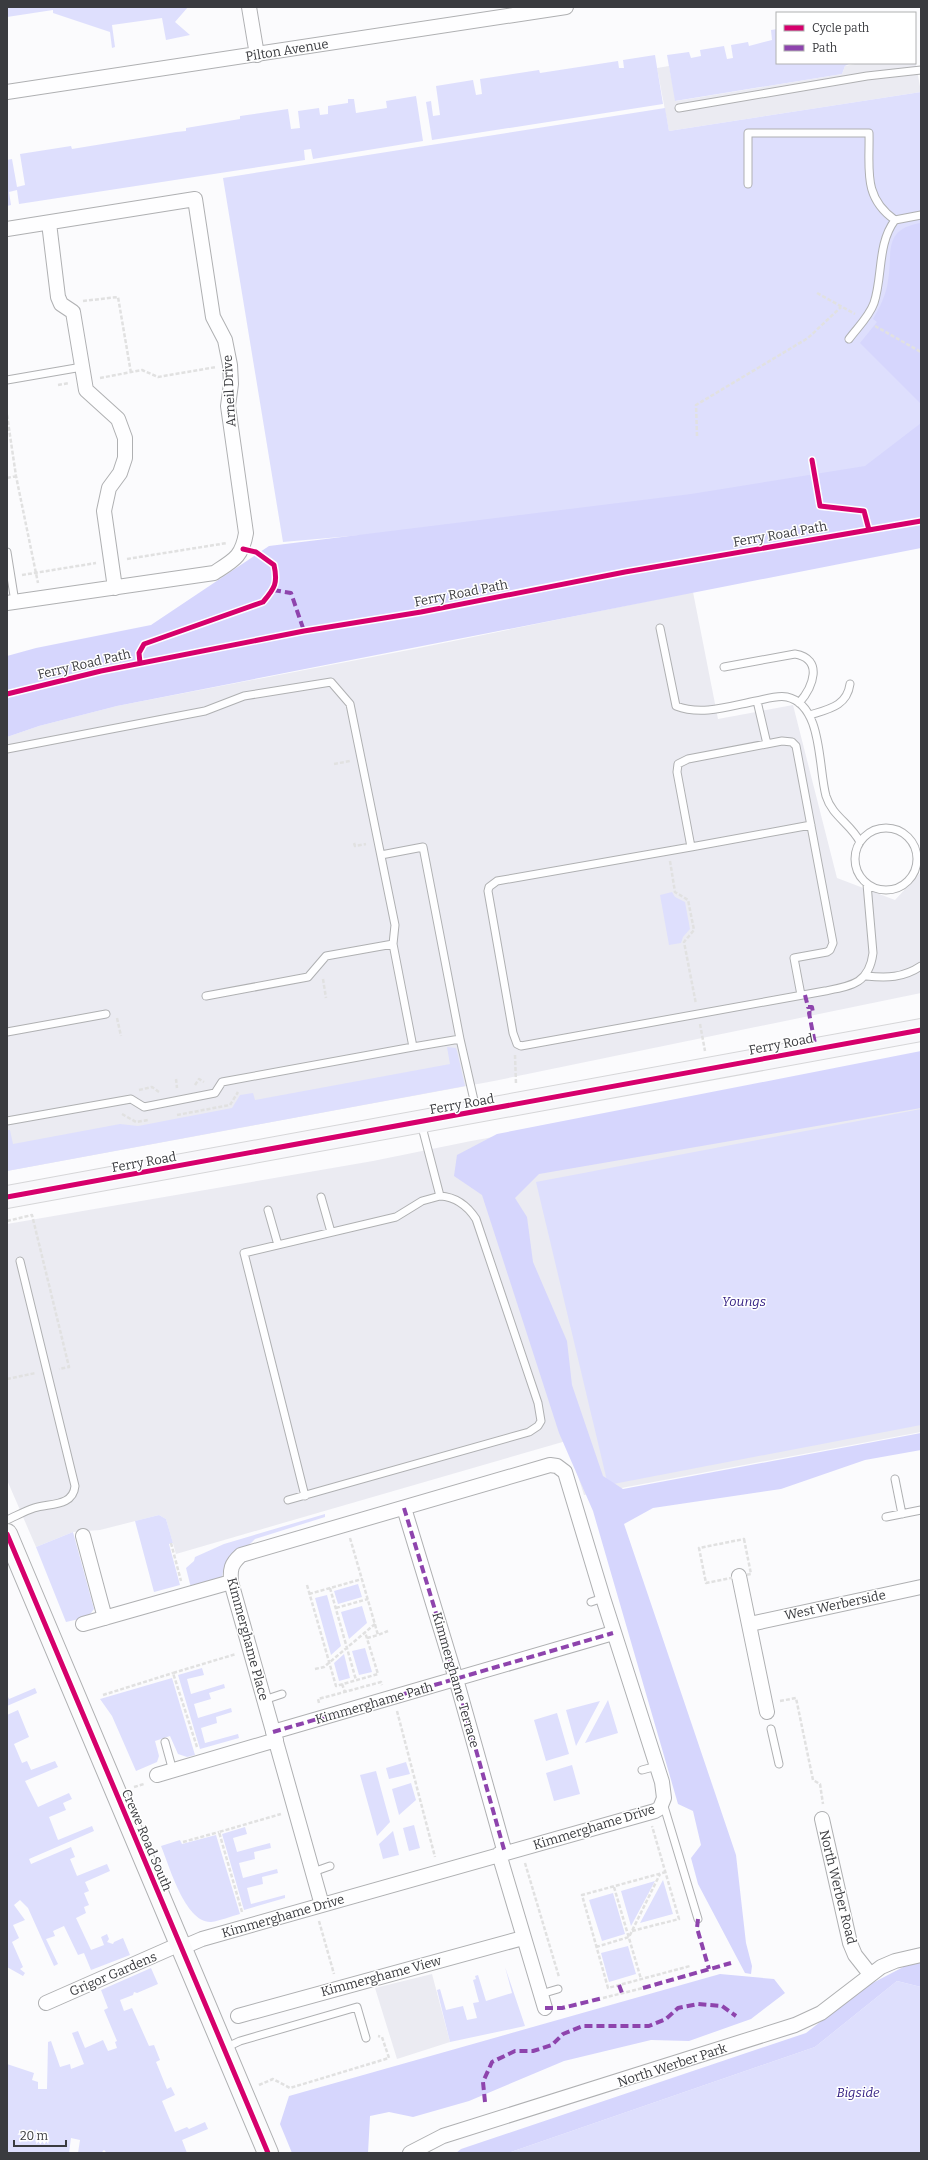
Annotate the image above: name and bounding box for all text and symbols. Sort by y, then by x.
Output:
legend [776,12,916,64]
text: Cycle path [812,21,870,35]
street label: Pilton Avenue [244,36,330,64]
text: Path [812,41,838,55]
street label: Arneil Drive [220,355,238,427]
street label: Ferry Road Path [732,518,828,550]
street label: Ferry Road Path [413,577,509,609]
street label: Ferry Road Path [36,646,132,682]
street label: Ferry Road [747,1030,815,1058]
street label: Ferry Road [429,1091,496,1117]
street label: Ferry Road [111,1149,178,1175]
park label: Youngs [722,1294,766,1309]
street label: Kimmerghame Place [224,1576,272,1702]
street label: West Werberside [783,1587,887,1623]
street label: Kimmerghame Terrace [429,1610,483,1750]
street label: Kimmerghame Path [313,1679,435,1727]
street label: Crewe Road South [119,1787,175,1893]
street label: Kimmerghame Drive [531,1801,657,1853]
street label: North Werber Road [817,1828,860,1946]
street label: Kimmerghame Drive [220,1891,346,1941]
street label: Grigor Gardens [67,1949,159,1999]
street label: Kimmerghame View [319,1953,444,1999]
street label: North Werber Park [616,2040,729,2090]
park label: Bigside [836,2085,880,2100]
scale bar [14,2122,66,2148]
text: 20 m [20,2129,49,2143]

